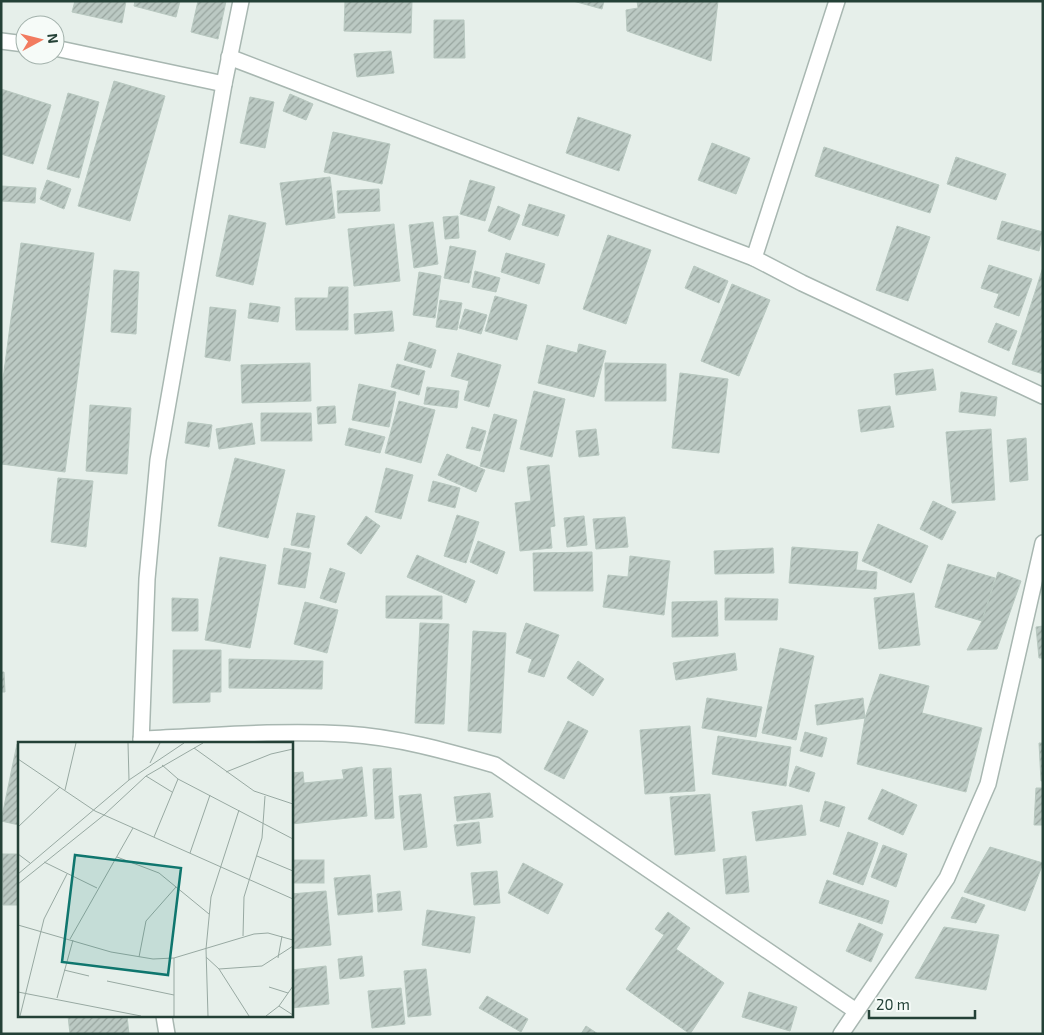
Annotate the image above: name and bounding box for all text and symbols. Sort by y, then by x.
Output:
north arrow [15,15,65,65]
text: N [44,32,62,44]
inset map [18,742,292,1018]
scale bar [869,988,975,1020]
text: 20 m [876,995,910,1013]

